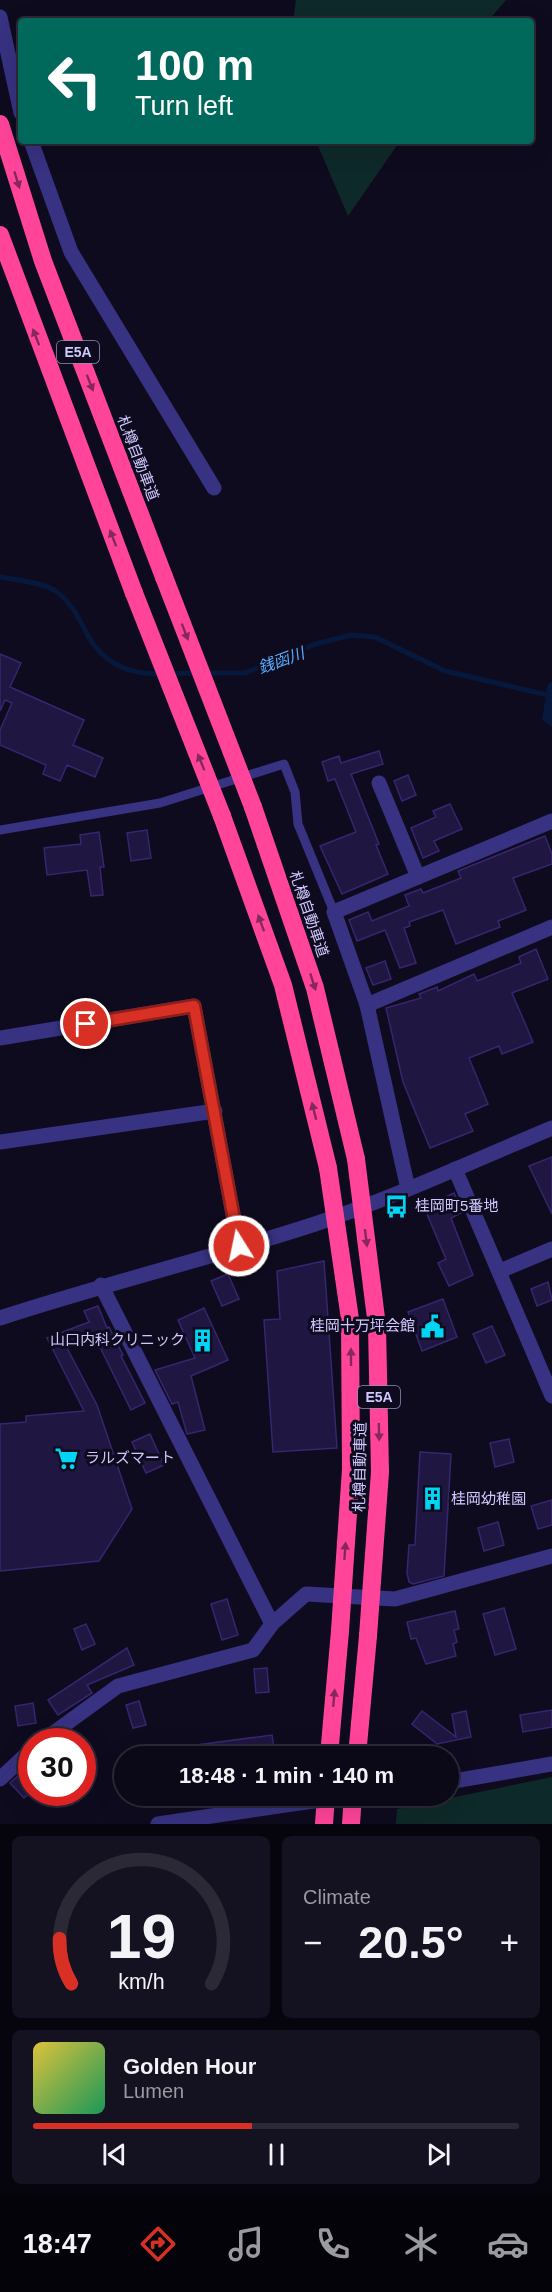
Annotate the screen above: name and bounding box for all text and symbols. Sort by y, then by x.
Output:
icon: left [36,42,114,120]
text: 100 m [135,42,254,89]
text: Turn left [135,91,233,121]
one-way arrow [13,171,22,189]
one-way arrow [31,327,41,345]
road number: E5A [57,341,99,363]
one-way arrow [85,374,95,392]
street label: 札樽自動車道 [114,413,163,503]
one-way arrow [108,529,118,547]
one-way arrow [181,623,190,641]
water label: 銭函川 [256,644,309,677]
one-way arrow [196,753,205,771]
street label: 札樽自動車道 [287,869,332,959]
one-way arrow [255,914,265,932]
one-way arrow [308,973,318,991]
pin [60,998,111,1049]
icon: arrive [69,1007,102,1040]
one-way arrow [308,1102,318,1120]
bus stop icon: 桂岡町5番地 [384,1193,410,1219]
place label: 桂岡町5番地 [415,1197,498,1214]
position arrow [207,1214,271,1278]
one-way arrow [361,1228,370,1247]
public building icon: 桂岡十万坪会館 [420,1313,446,1339]
place label: 桂岡十万坪会館 [310,1317,415,1334]
building icon: 山口内科クリニック [190,1327,216,1353]
place label: 山口内科クリニック [50,1331,185,1348]
one-way arrow [346,1347,356,1366]
road number: E5A [358,1386,400,1408]
street label: 札樽自動車道 [350,1422,369,1512]
one-way arrow [375,1422,384,1441]
supermarket icon: ラルズマート [54,1445,80,1471]
place label: ラルズマート [85,1449,175,1466]
building icon: 桂岡幼稚園 [420,1486,446,1512]
place label: 桂岡幼稚園 [451,1490,526,1507]
one-way arrow [341,1542,350,1561]
one-way arrow [329,1689,339,1708]
speed limit sign: 30 [18,1728,96,1806]
text: 18:48 · 1 min · 140 m [179,1763,394,1788]
text: Climate [303,1886,371,1908]
text: 19 [106,1902,176,1971]
text: 20.5° [358,1917,464,1968]
text: − [303,1924,322,1961]
text: + [500,1924,519,1961]
text: km/h [118,1970,164,1994]
text: Golden Hour [123,2054,256,2079]
text: Lumen [123,2080,184,2102]
icon: previous [98,2138,131,2171]
icon: pause [260,2138,293,2171]
icon: next [422,2138,455,2171]
icon: directions [137,2223,179,2265]
icon: music [225,2223,267,2265]
icon: phone [312,2223,354,2265]
icon: climate [400,2223,442,2265]
icon: car [487,2223,529,2265]
text: 18:47 [23,2229,92,2259]

